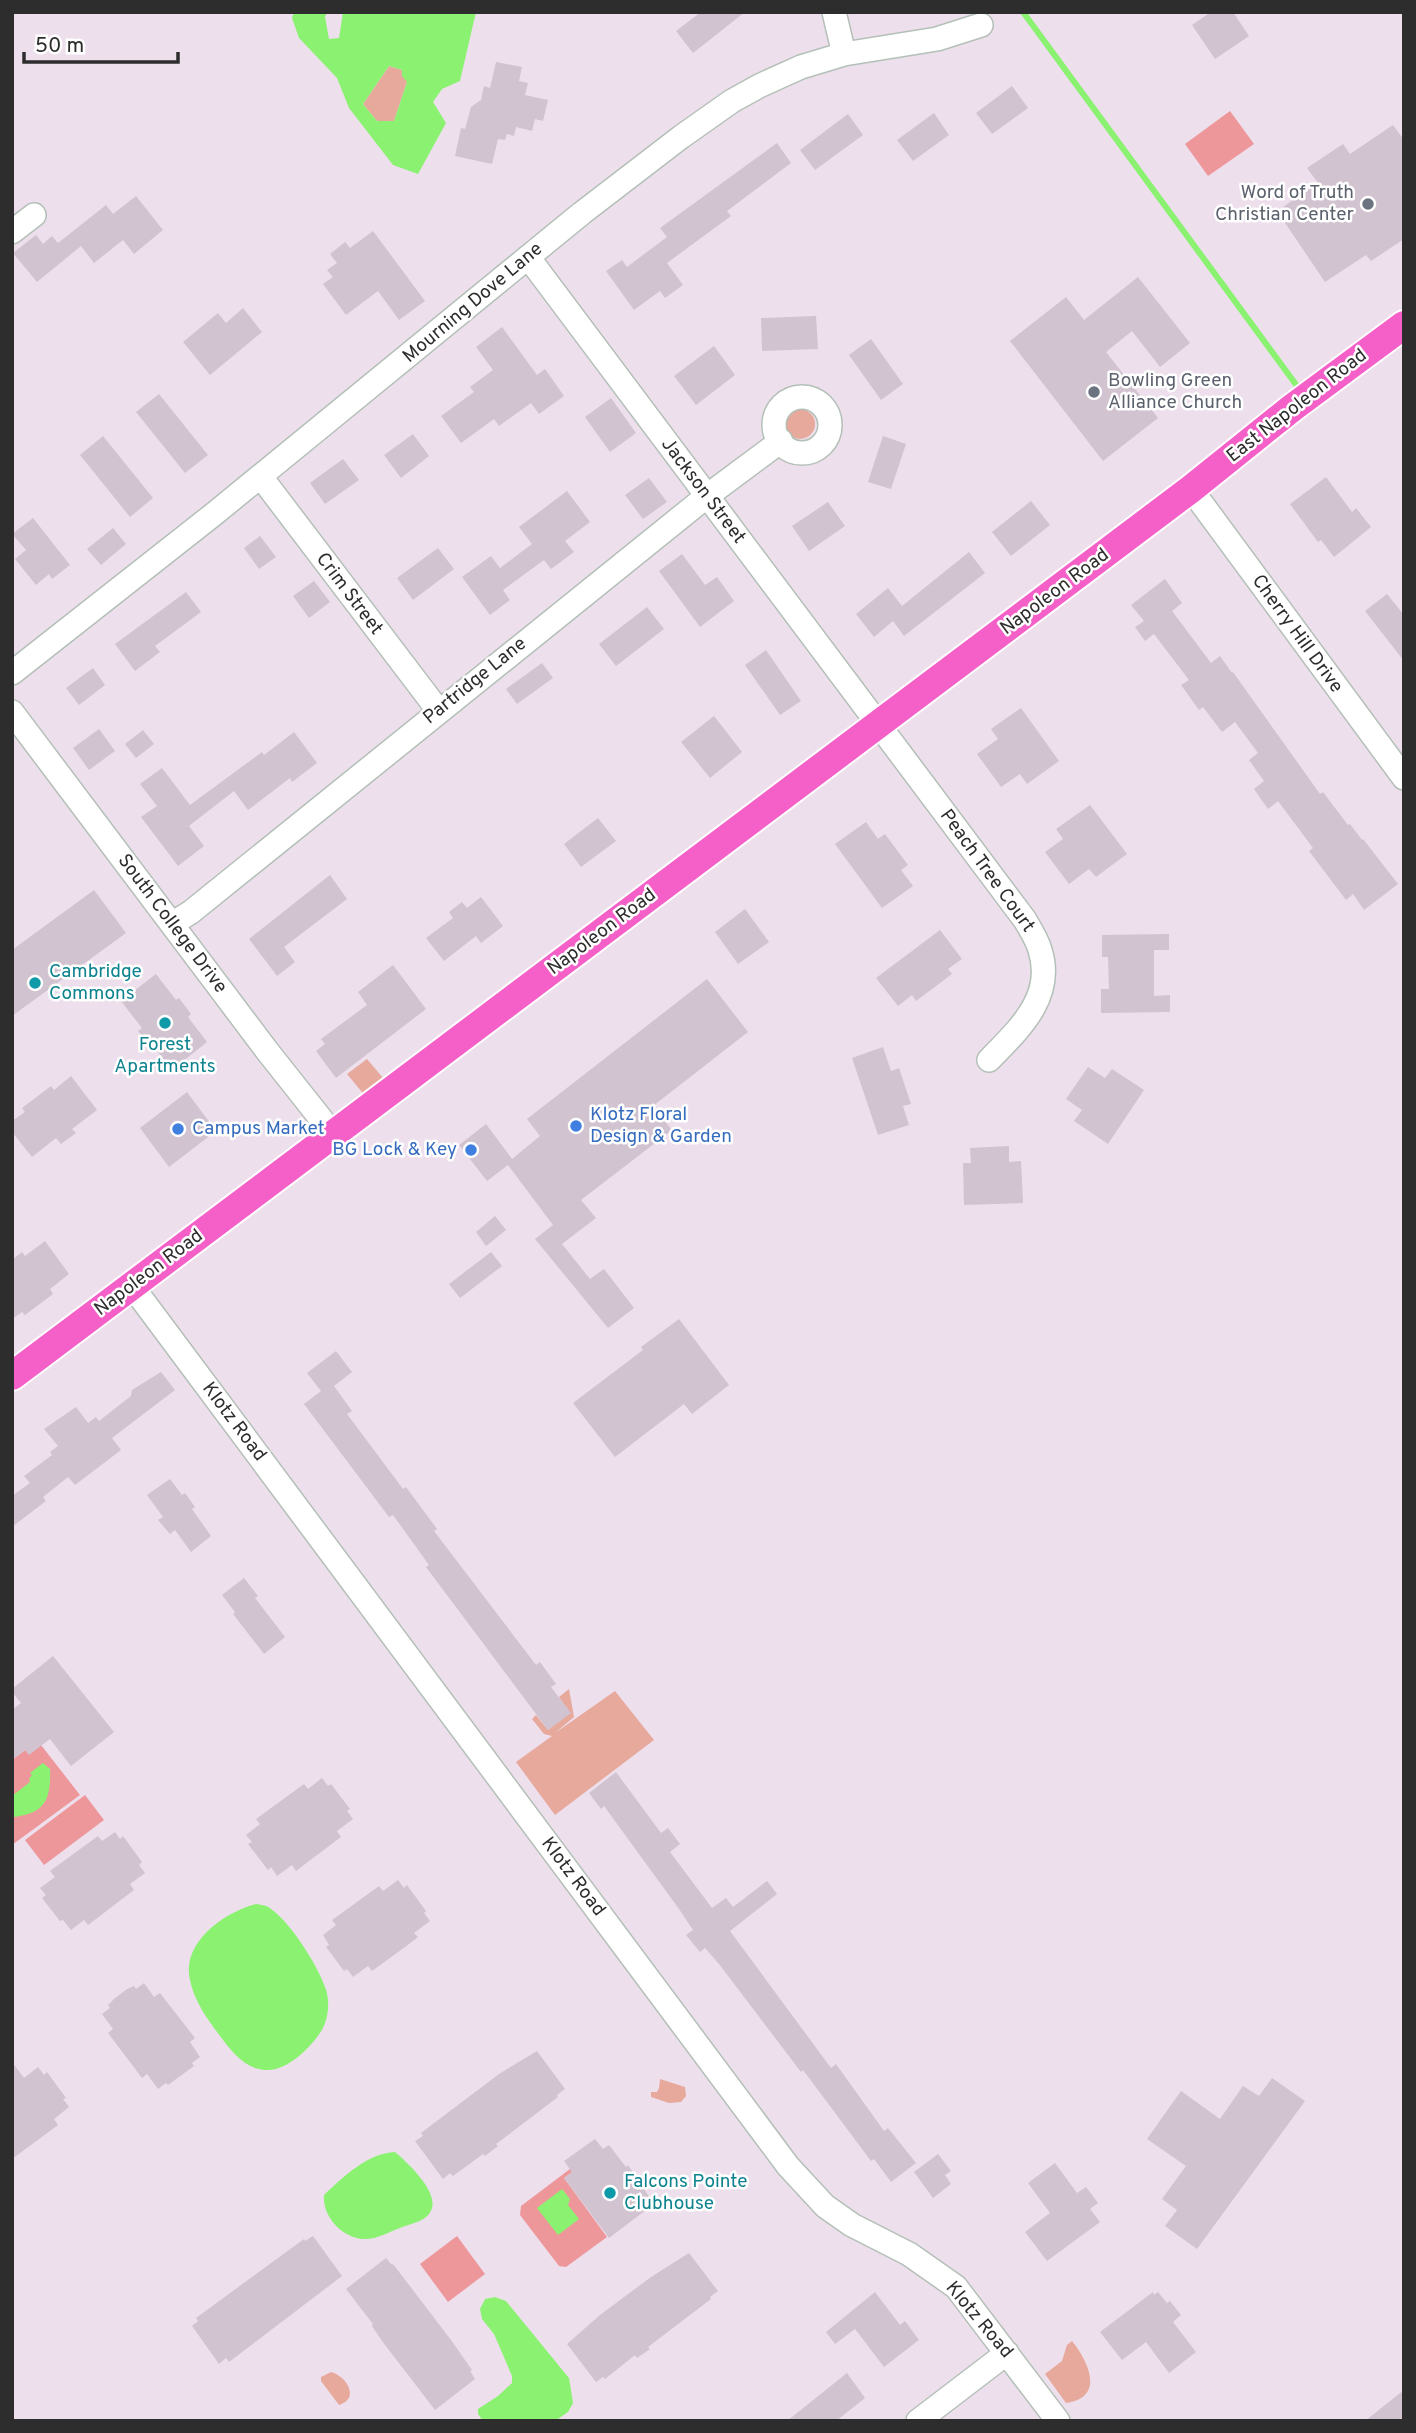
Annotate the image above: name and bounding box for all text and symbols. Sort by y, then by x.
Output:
scale bar [24,21,178,65]
text: 50 m [35,33,84,60]
place label: Word of Truth Christian Center [1215,181,1355,227]
marker: Word of Truth Christian Center [1360,196,1376,212]
street label: Mourning Dove Lane [398,237,548,369]
street label: East Napoleon Road [1222,344,1372,468]
place label: Bowling Green Alliance Church [1108,369,1242,415]
marker: Bowling Green Alliance Church [1086,384,1102,400]
street label: Jackson Street [655,433,751,549]
street label: Napoleon Road [996,543,1114,641]
street label: Crim Street [310,548,388,640]
street label: Cherry Hill Drive [1246,570,1348,698]
street label: Partridge Lane [418,632,532,730]
street label: Peach Tree Court [934,805,1040,937]
street label: South College Drive [112,850,232,998]
street label: Napoleon Road [543,883,661,981]
place label: Cambridge Commons [49,960,142,1006]
marker: Cambridge Commons [27,975,43,991]
marker: Forest Apartments [157,1015,173,1031]
place label: Forest Apartments [114,1033,216,1079]
place label: Klotz Floral Design & Garden [590,1103,732,1149]
place label: Campus Market [192,1117,325,1141]
marker: Klotz Floral Design & Garden [568,1118,584,1134]
marker: Campus Market [170,1121,186,1137]
place label: BG Lock & Key [332,1138,457,1162]
marker: BG Lock & Key [463,1142,479,1158]
street label: Napoleon Road [90,1224,208,1322]
street label: Klotz Road [196,1378,272,1466]
street label: Klotz Road [535,1833,611,1921]
place label: Falcons Pointe Clubhouse [624,2170,747,2216]
marker: Falcons Pointe Clubhouse [602,2185,618,2201]
street label: Klotz Road [940,2277,1018,2363]

